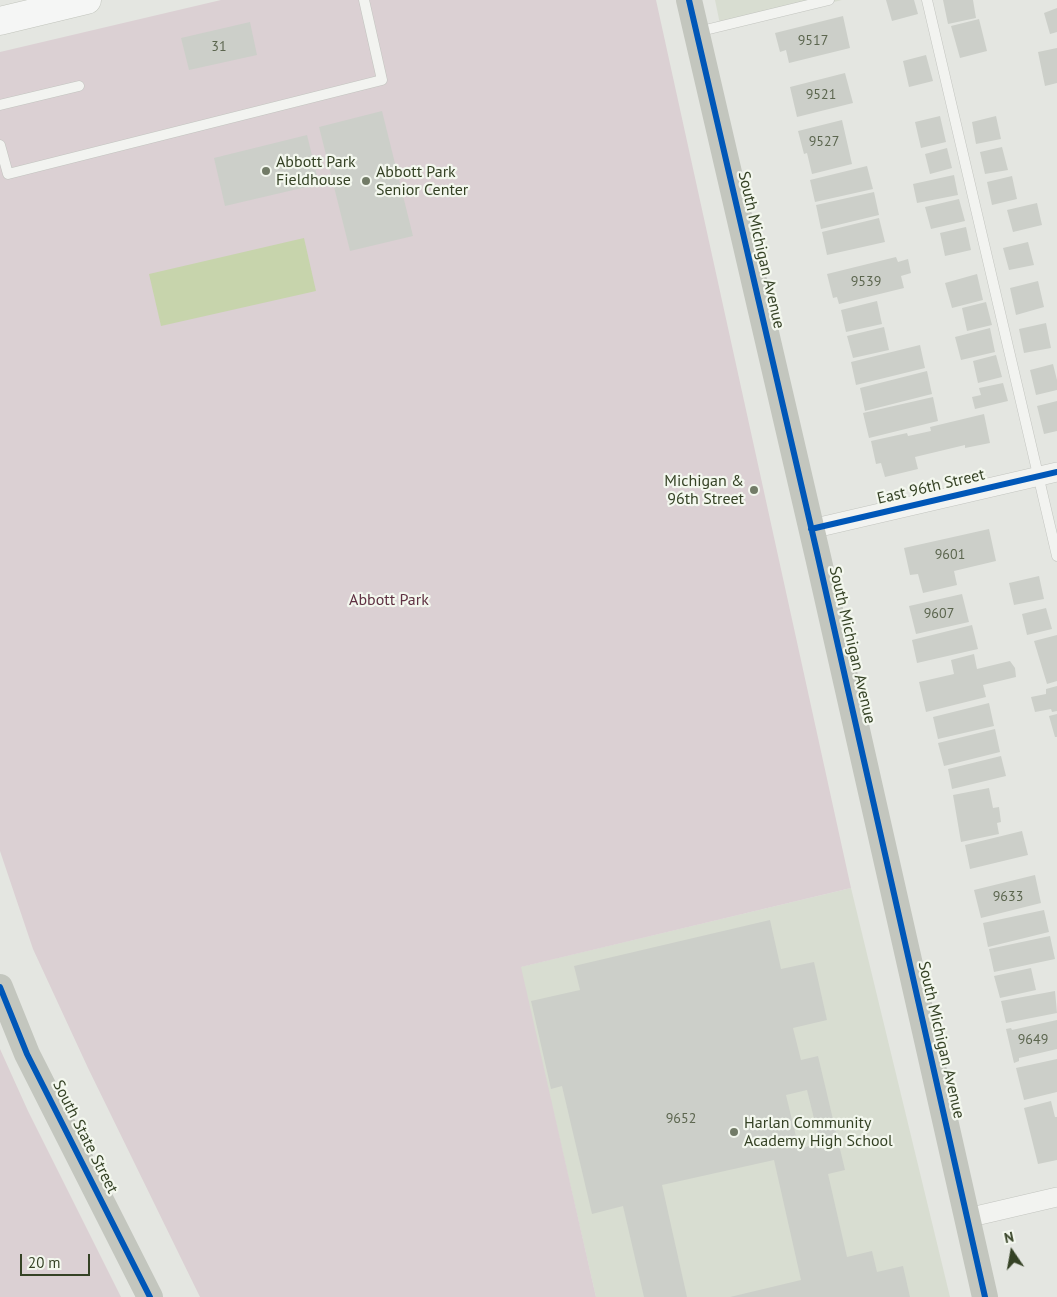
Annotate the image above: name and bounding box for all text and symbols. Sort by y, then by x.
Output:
house number: 9517 [798,33,828,49]
house number: 31 [211,39,227,55]
house number: 9521 [806,87,836,103]
house number: 9527 [809,134,839,150]
place label: Abbott Park Fieldhouse [276,152,356,190]
place label: Abbott Park Senior Center [376,162,468,200]
marker: Abbott Park Fieldhouse [260,165,272,177]
street label: South Michigan Avenue [734,169,788,331]
marker: Abbott Park Senior Center [360,175,372,187]
house number: 9539 [851,274,881,290]
street label: East 96th Street [875,465,987,509]
place label: Michigan & 96th Street [664,471,744,509]
marker: Michigan & 96th Street [748,484,760,496]
house number: 9601 [935,547,965,563]
street label: South Michigan Avenue [825,564,879,726]
park label: Abbott Park [349,590,429,610]
house number: 9607 [924,606,954,622]
house number: 9633 [993,889,1023,905]
street label: South Michigan Avenue [914,959,968,1121]
house number: 9649 [1018,1032,1048,1048]
street label: South State Street [48,1077,122,1197]
house number: 9652 [666,1111,696,1127]
place label: Harlan Community Academy High School [744,1113,893,1151]
marker: Harlan Community Academy High School [728,1126,740,1138]
north arrow [987,1227,1037,1277]
text: N [1003,1228,1015,1247]
scale bar [22,1244,92,1276]
text: 20 m [28,1253,61,1272]

